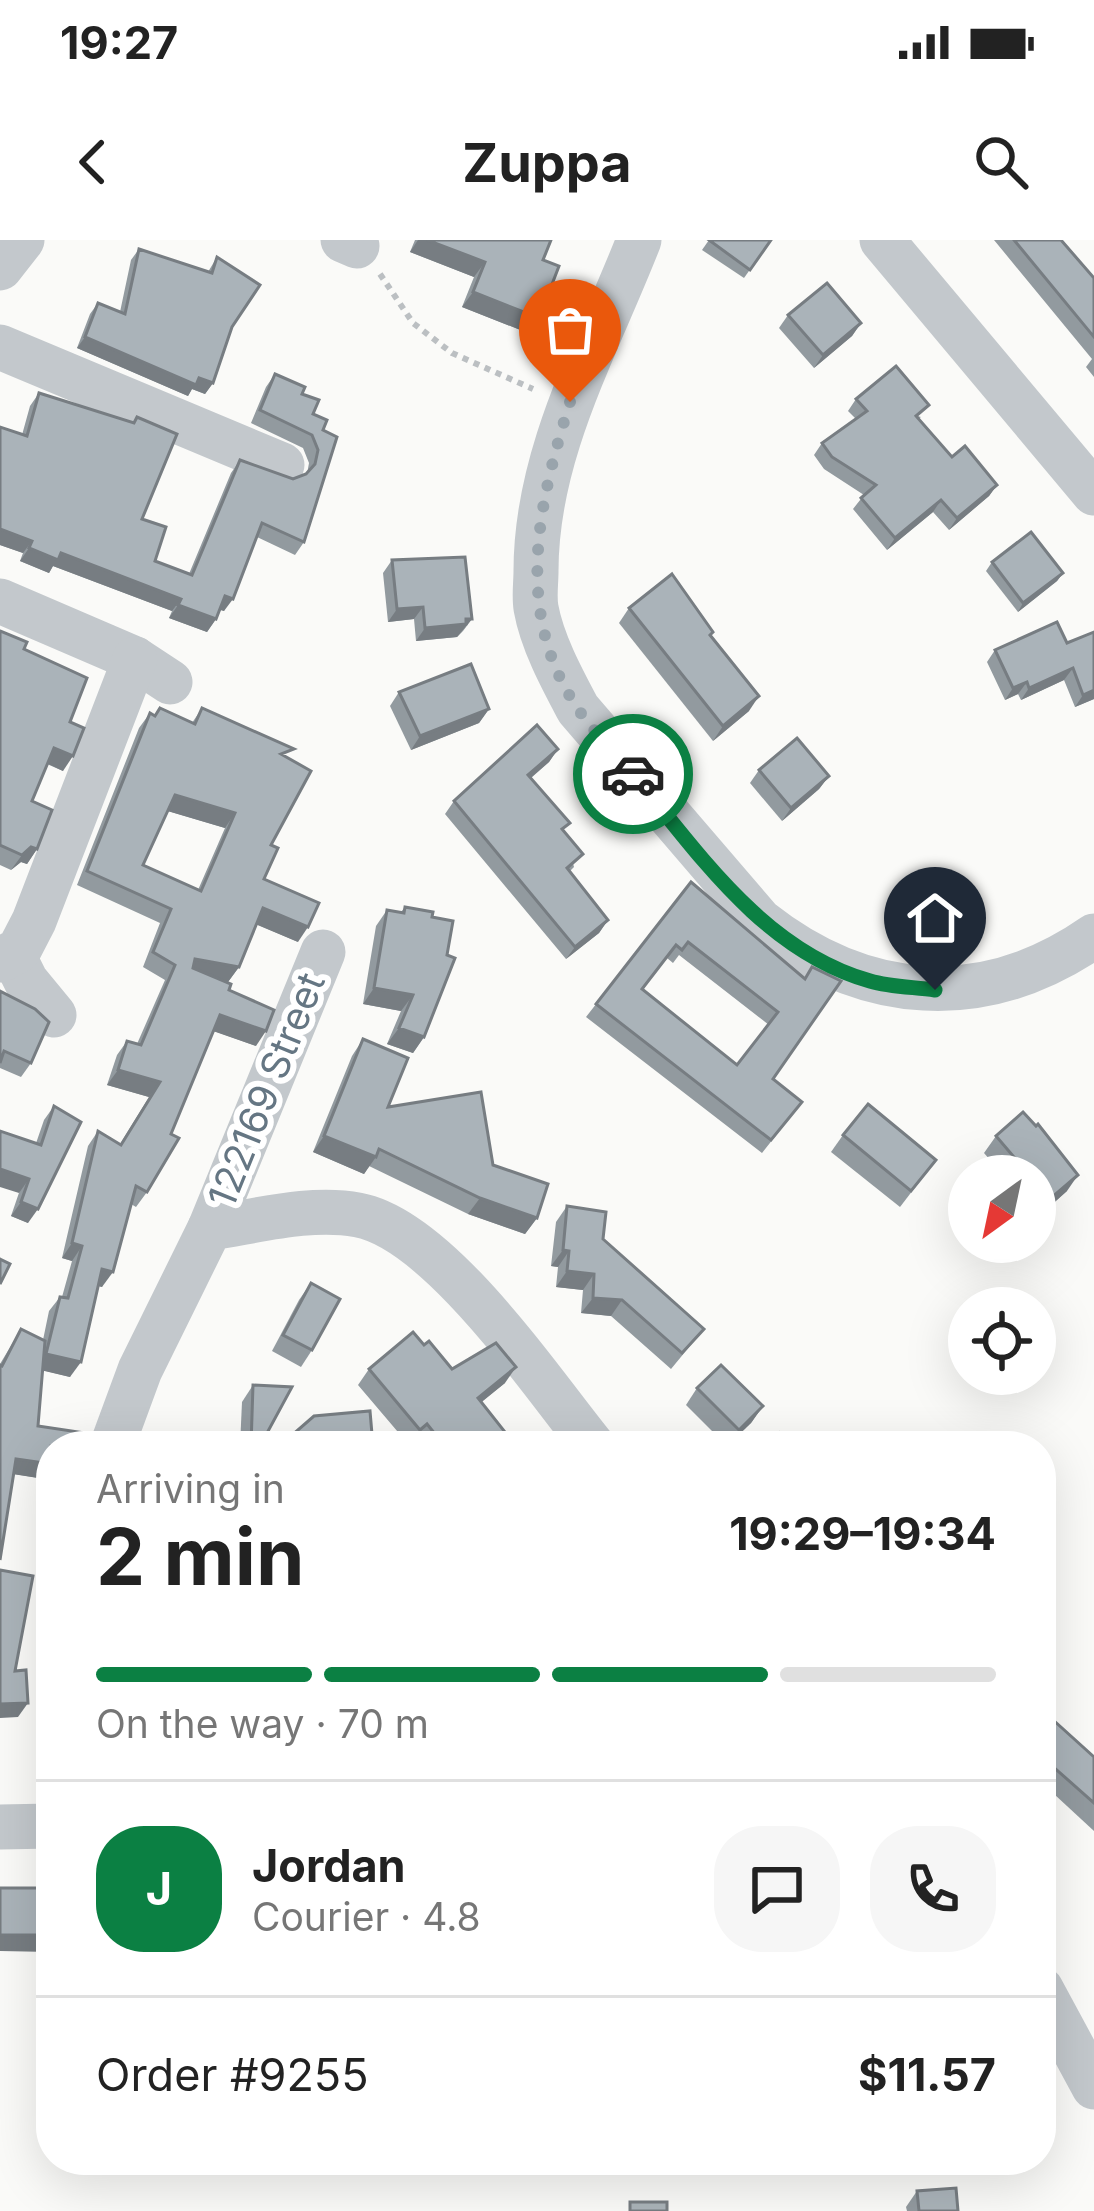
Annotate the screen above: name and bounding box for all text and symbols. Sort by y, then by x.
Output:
text: 19:27 [60,15,178,70]
icon: back [60,129,126,195]
icon: search [968,129,1034,195]
text: Zuppa [462,130,632,195]
pin [519,279,621,402]
icon: bag [537,297,603,363]
courier [573,714,693,834]
icon: car [600,741,666,807]
pin [884,867,986,990]
icon: home [902,885,968,951]
street label: 122169 Street [197,966,334,1214]
north arrow [948,1155,1056,1263]
map controls [948,1155,1056,1395]
button: locate [948,1287,1056,1395]
text: Arriving in [96,1465,285,1512]
text: 19:29–19:34 [729,1506,996,1561]
text: 2 min [96,1509,304,1604]
text: On the way · 70 m [96,1700,429,1747]
button: chat [714,1826,840,1952]
button: phone [870,1826,996,1952]
text: Jordan [252,1838,406,1893]
text: J [146,1861,172,1916]
text: Courier · 4.8 [252,1893,481,1940]
text: Order #9255 [96,2047,369,2102]
text: $11.57 [858,2047,996,2102]

